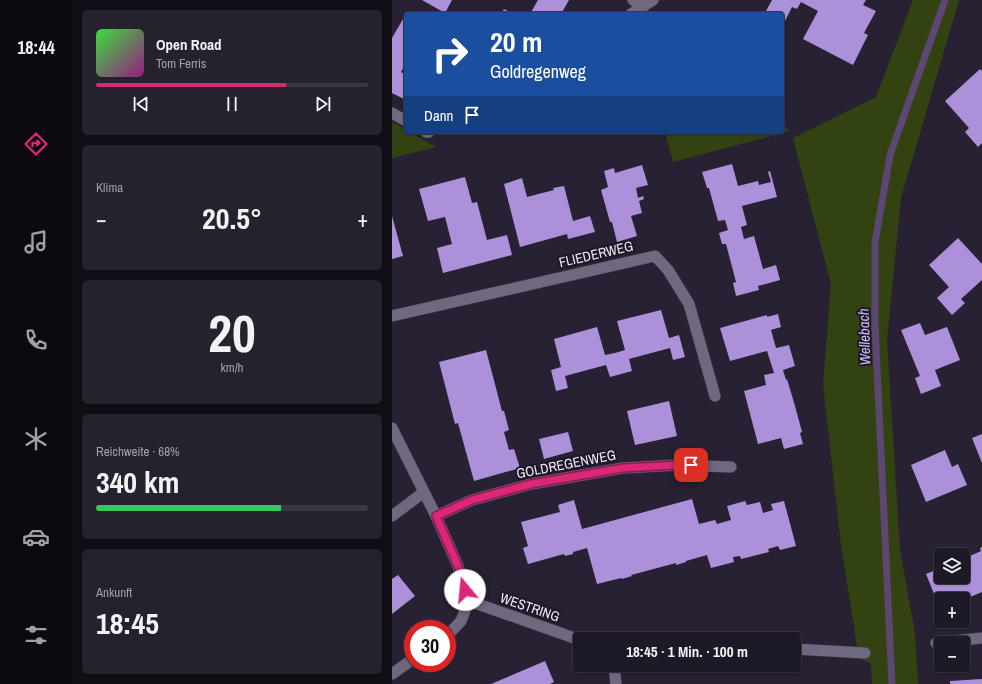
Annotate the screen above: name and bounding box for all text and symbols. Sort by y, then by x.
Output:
text: 20 m [490,23,542,61]
icon: right [424,28,476,80]
text: Open Road [156,34,222,55]
text: 18:44 [17,35,55,60]
text: Tom Ferris [156,55,206,72]
text: Goldregenweg [490,59,586,84]
icon: previous [130,93,152,115]
icon: pause [221,93,243,115]
icon: next [312,93,334,115]
icon: arrive [461,104,483,126]
text: Dann [424,105,453,126]
icon: directions [22,130,50,158]
text: Klima [96,179,123,196]
text: 20.5° [202,198,262,238]
text: − [96,204,107,234]
text: + [357,204,368,234]
icon: music [22,228,50,256]
street label: FLIEDERWEG [557,237,635,271]
text: 20 [208,298,256,368]
water label: Wellebach [853,308,875,366]
icon: phone [22,326,50,354]
text: km/h [220,359,244,376]
icon: climate [22,425,50,453]
text: Reichweite · 68% [96,443,180,460]
street label: GOLDREGENWEG [515,446,617,482]
pin [674,448,708,482]
icon: arrive [680,454,702,476]
text: 340 km [96,462,179,502]
icon: car [22,523,50,551]
map controls [934,548,970,672]
button: layers [934,548,970,584]
position arrow [444,569,486,611]
text: Ankunft [96,584,132,601]
street label: WESTRING [498,588,562,626]
button: + [934,592,970,628]
text: 18:45 [96,603,159,643]
speed limit sign: 30 [404,620,456,672]
icon: filters [22,621,50,649]
button: − [934,636,970,672]
text: 18:45 · 1 Min. · 100 m [626,641,748,662]

